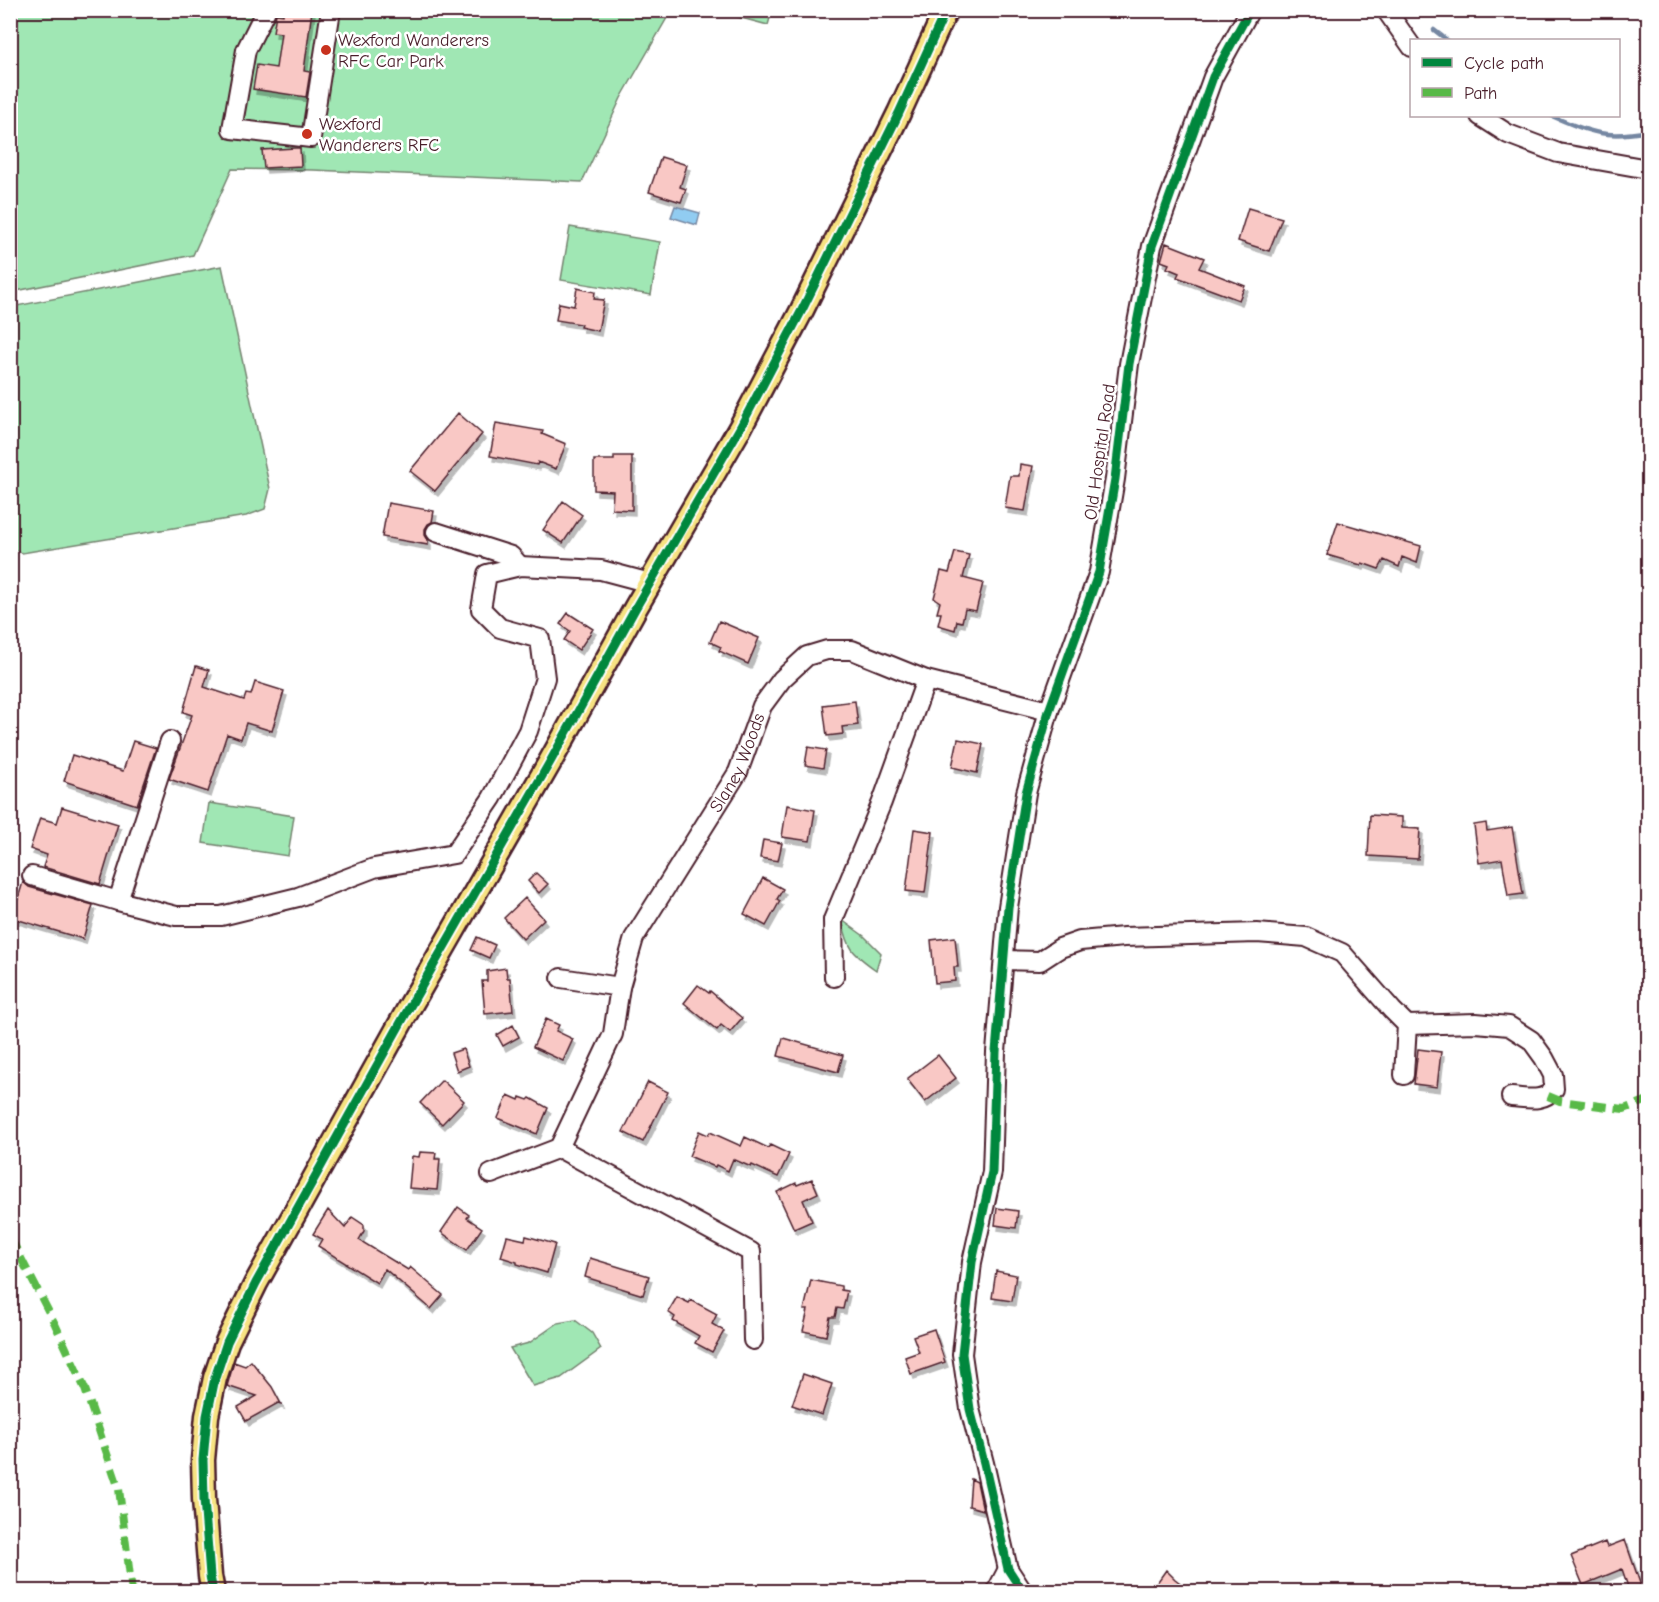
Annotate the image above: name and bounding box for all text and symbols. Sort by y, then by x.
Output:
place label: Wexford Wanderers RFC Car Park [338,30,489,72]
legend [1410,39,1620,117]
marker: Wexford Wanderers RFC Car Park [319,43,333,57]
text: Cycle path [1464,53,1544,74]
text: Path [1464,83,1497,104]
place label: Wexford Wanderers RFC [319,114,439,156]
marker: Wexford Wanderers RFC [300,127,314,141]
street label: Old Hospital Road [1080,383,1120,521]
street label: Slaney Woods [705,710,769,816]

